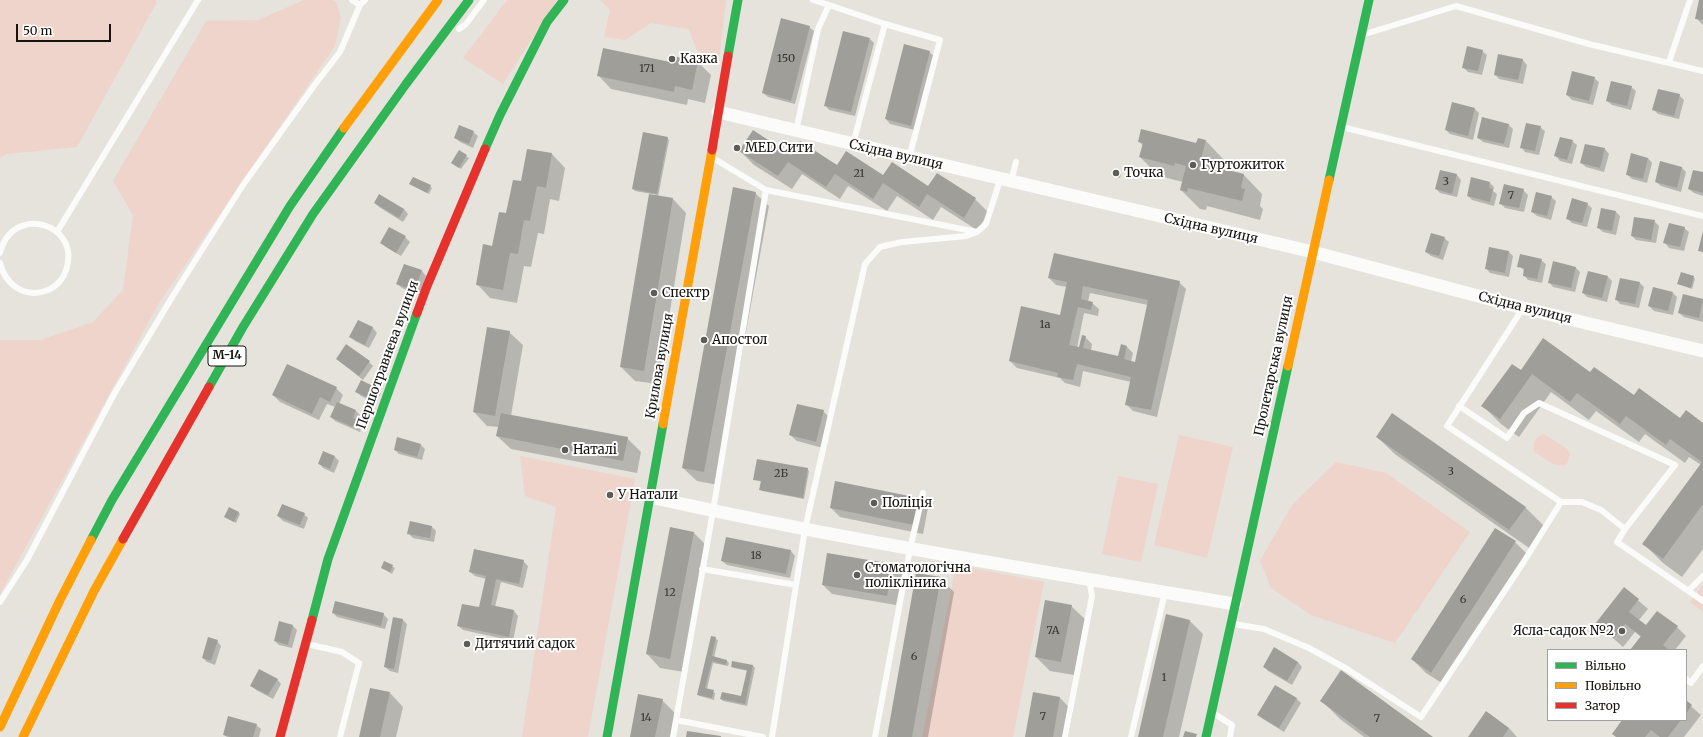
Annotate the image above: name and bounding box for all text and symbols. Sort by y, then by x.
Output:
scale bar [18,16,113,42]
text: 50 m [23,23,52,38]
place label: Казка [680,51,718,67]
house number: 150 [777,52,795,66]
marker: Казка [667,54,677,64]
house number: 171 [639,62,655,76]
street label: Східна вулиця [848,137,944,173]
place label: MED Сити [745,140,813,156]
marker: MED Сити [732,143,742,153]
place label: Гуртожиток [1201,157,1284,173]
marker: Гуртожиток [1188,160,1198,170]
place label: Точка [1124,165,1163,181]
house number: 21 [853,167,865,181]
marker: Точка [1111,168,1121,178]
house number: 3 [1443,175,1449,189]
house number: 7 [1508,189,1514,203]
street label: Східна вулиця [1163,211,1259,247]
street label: Першотравнева вулиця [354,279,422,431]
place label: Спектр [662,285,710,301]
marker: Спектр [649,288,659,298]
street label: Східна вулиця [1477,289,1573,327]
street label: Пролетарська вулиця [1251,294,1297,438]
street label: Крилова вулиця [643,312,677,420]
house number: 1а [1040,318,1050,332]
place label: Апостол [712,332,767,348]
marker: Апостол [699,335,709,345]
road number: М-14 [208,346,246,366]
place label: Наталі [573,442,617,458]
marker: Наталі [560,445,570,455]
house number: 3 [1448,465,1454,479]
house number: 2Б [774,467,788,481]
place label: У Натали [618,487,678,503]
marker: У Натали [605,490,615,500]
place label: Поліція [882,495,932,511]
marker: Поліція [869,498,879,508]
house number: 18 [750,549,762,563]
place label: Стоматологічна полікліника [865,560,971,591]
marker: Стоматологічна полікліника [852,570,862,580]
house number: 12 [664,586,676,600]
house number: 6 [1460,593,1466,607]
place label: Ясла-садок №2 [1513,623,1614,639]
house number: 7А [1047,624,1059,638]
marker: Ясла-садок №2 [1617,626,1627,636]
place label: Дитячий садок [475,636,575,652]
marker: Дитячий садок [462,639,472,649]
legend [1547,649,1687,721]
house number: 6 [911,650,917,664]
text: Вільно [1585,658,1626,673]
house number: 1 [1162,671,1166,685]
text: Повільно [1585,678,1641,693]
text: Затор [1585,698,1620,713]
house number: 7 [1040,710,1046,724]
house number: 14 [640,711,652,725]
house number: 7 [1374,712,1380,726]

